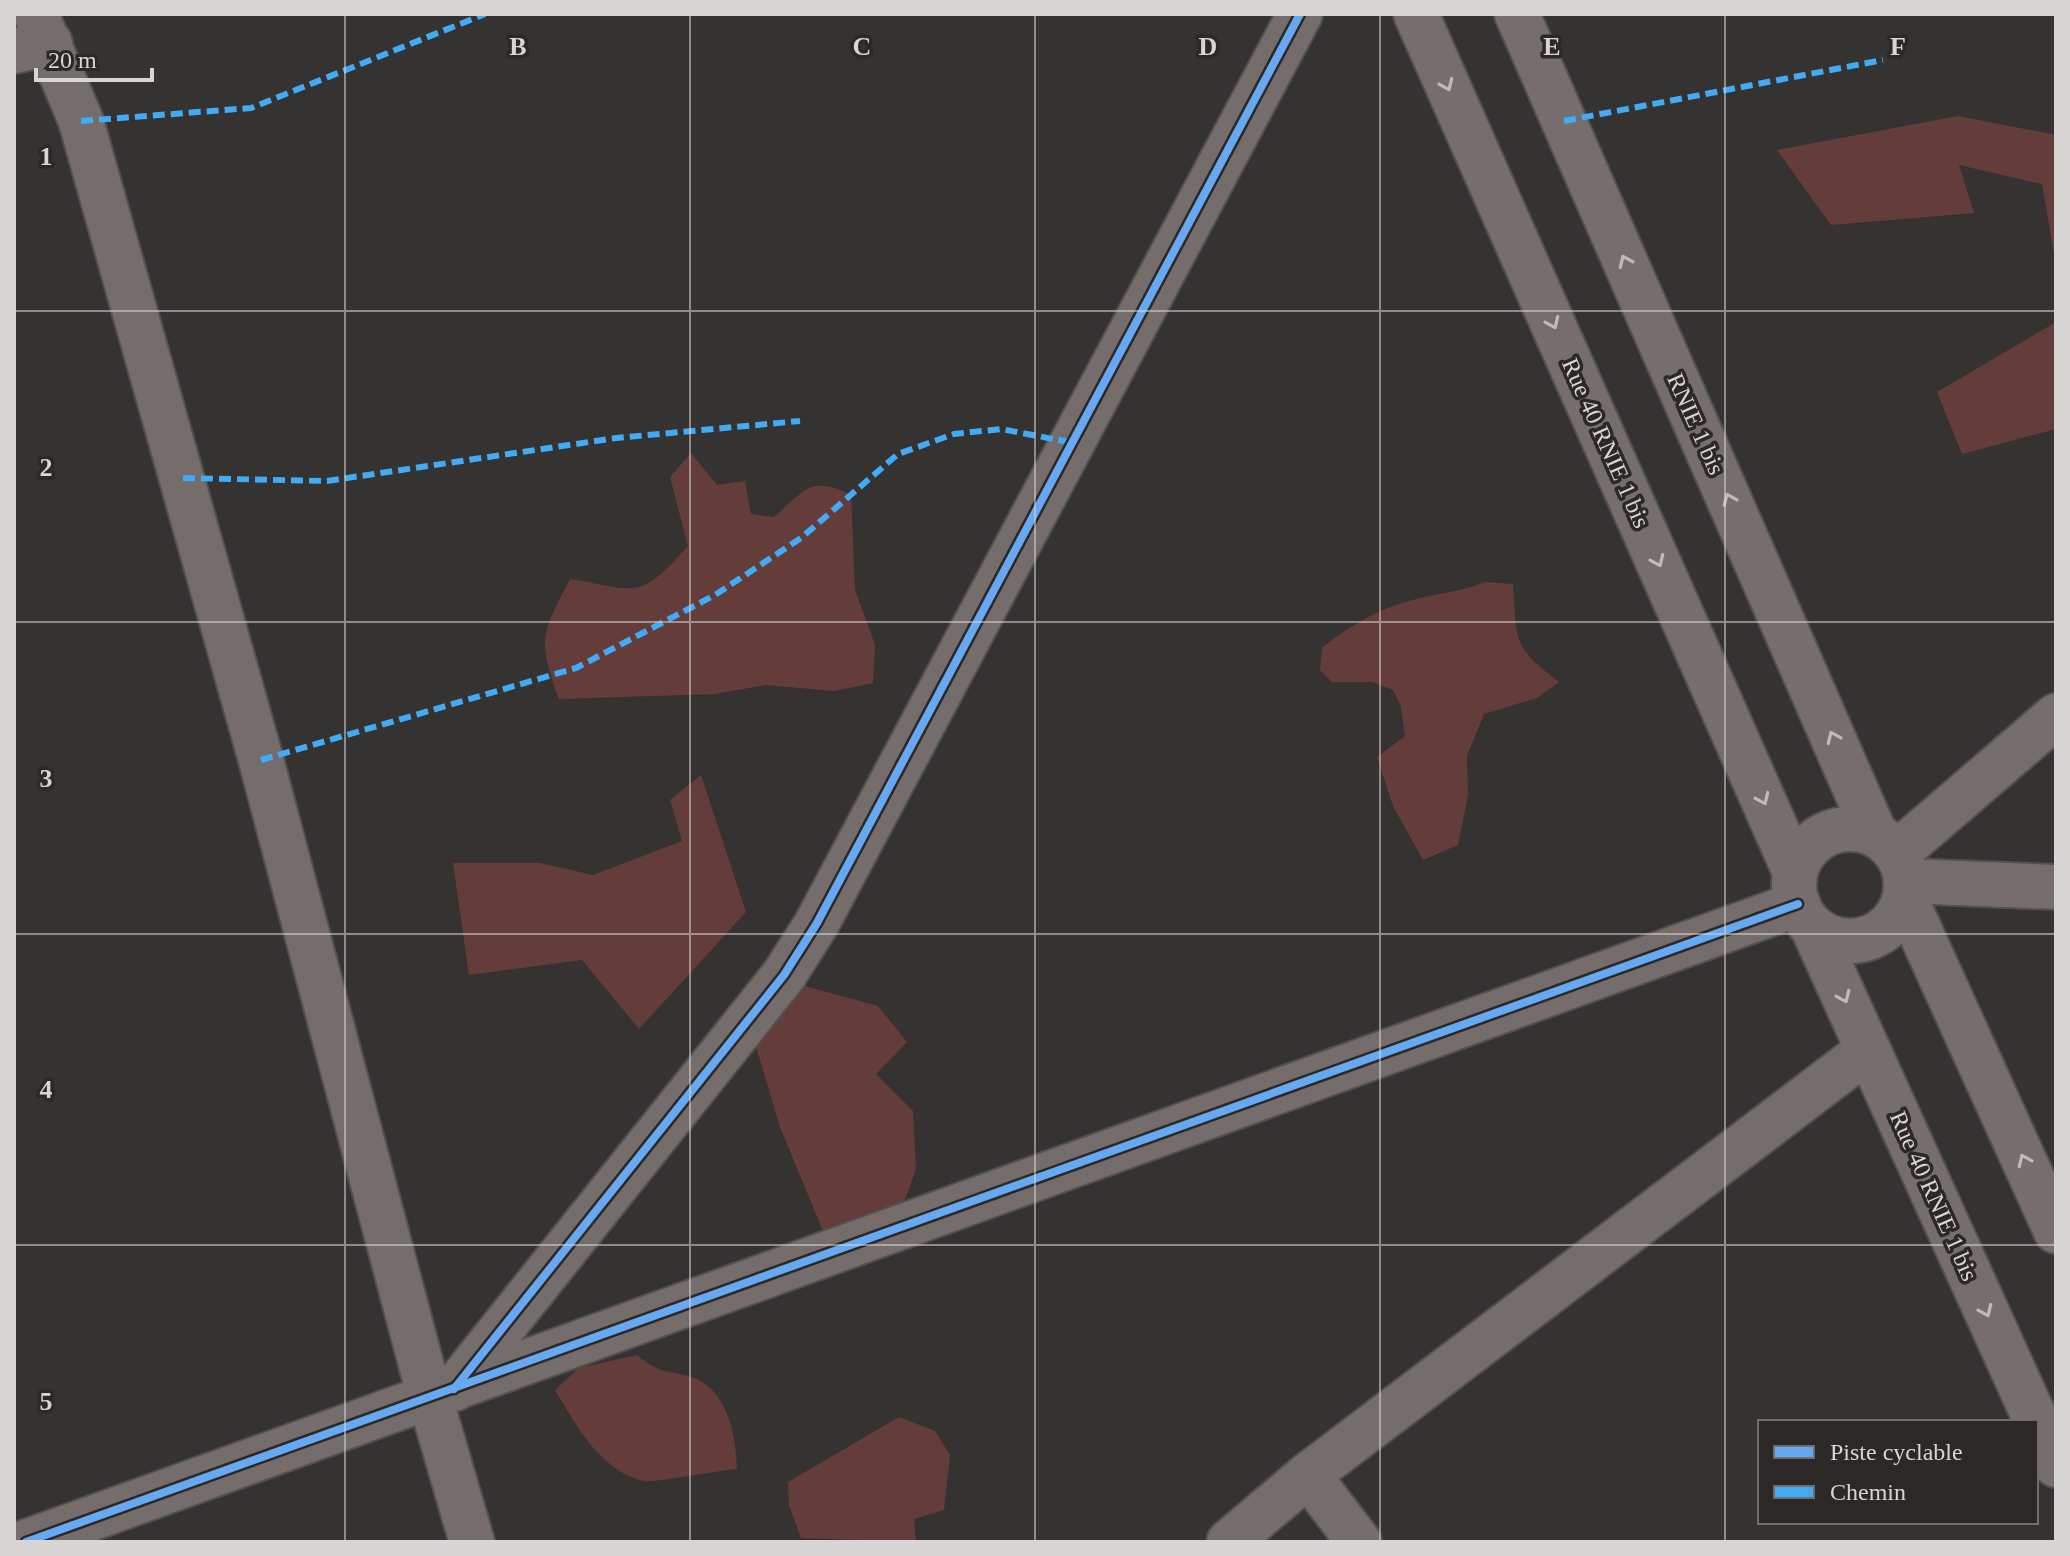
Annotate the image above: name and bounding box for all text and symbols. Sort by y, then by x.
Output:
scale bar [36,32,152,82]
text: B [509,32,527,61]
text: C [853,32,871,61]
text: D [1199,32,1217,61]
text: E [1543,32,1561,61]
text: F [1890,32,1906,61]
text: 20 m [48,47,97,73]
one-way arrow [1438,77,1454,92]
text: 1 [40,142,53,171]
one-way arrow [1618,255,1634,269]
one-way arrow [1543,315,1559,329]
street label: Rue 40 RNIE 1 bis [1557,354,1655,532]
street label: RNIE 1 bis [1662,369,1730,479]
text: 2 [40,453,53,482]
one-way arrow [1722,493,1738,507]
one-way arrow [1648,553,1664,567]
one-way arrow [1826,731,1842,745]
text: 3 [40,764,53,793]
one-way arrow [1754,790,1770,805]
one-way arrow [1834,989,1850,1003]
text: 4 [40,1075,53,1104]
street label: Rue 40 RNIE 1 bis [1885,1107,1983,1285]
one-way arrow [2018,1154,2034,1168]
one-way arrow [1976,1302,1992,1317]
text: 5 [40,1387,53,1416]
legend [1758,1420,2038,1524]
text: Piste cyclable [1830,1439,1963,1465]
text: Chemin [1830,1479,1906,1505]

